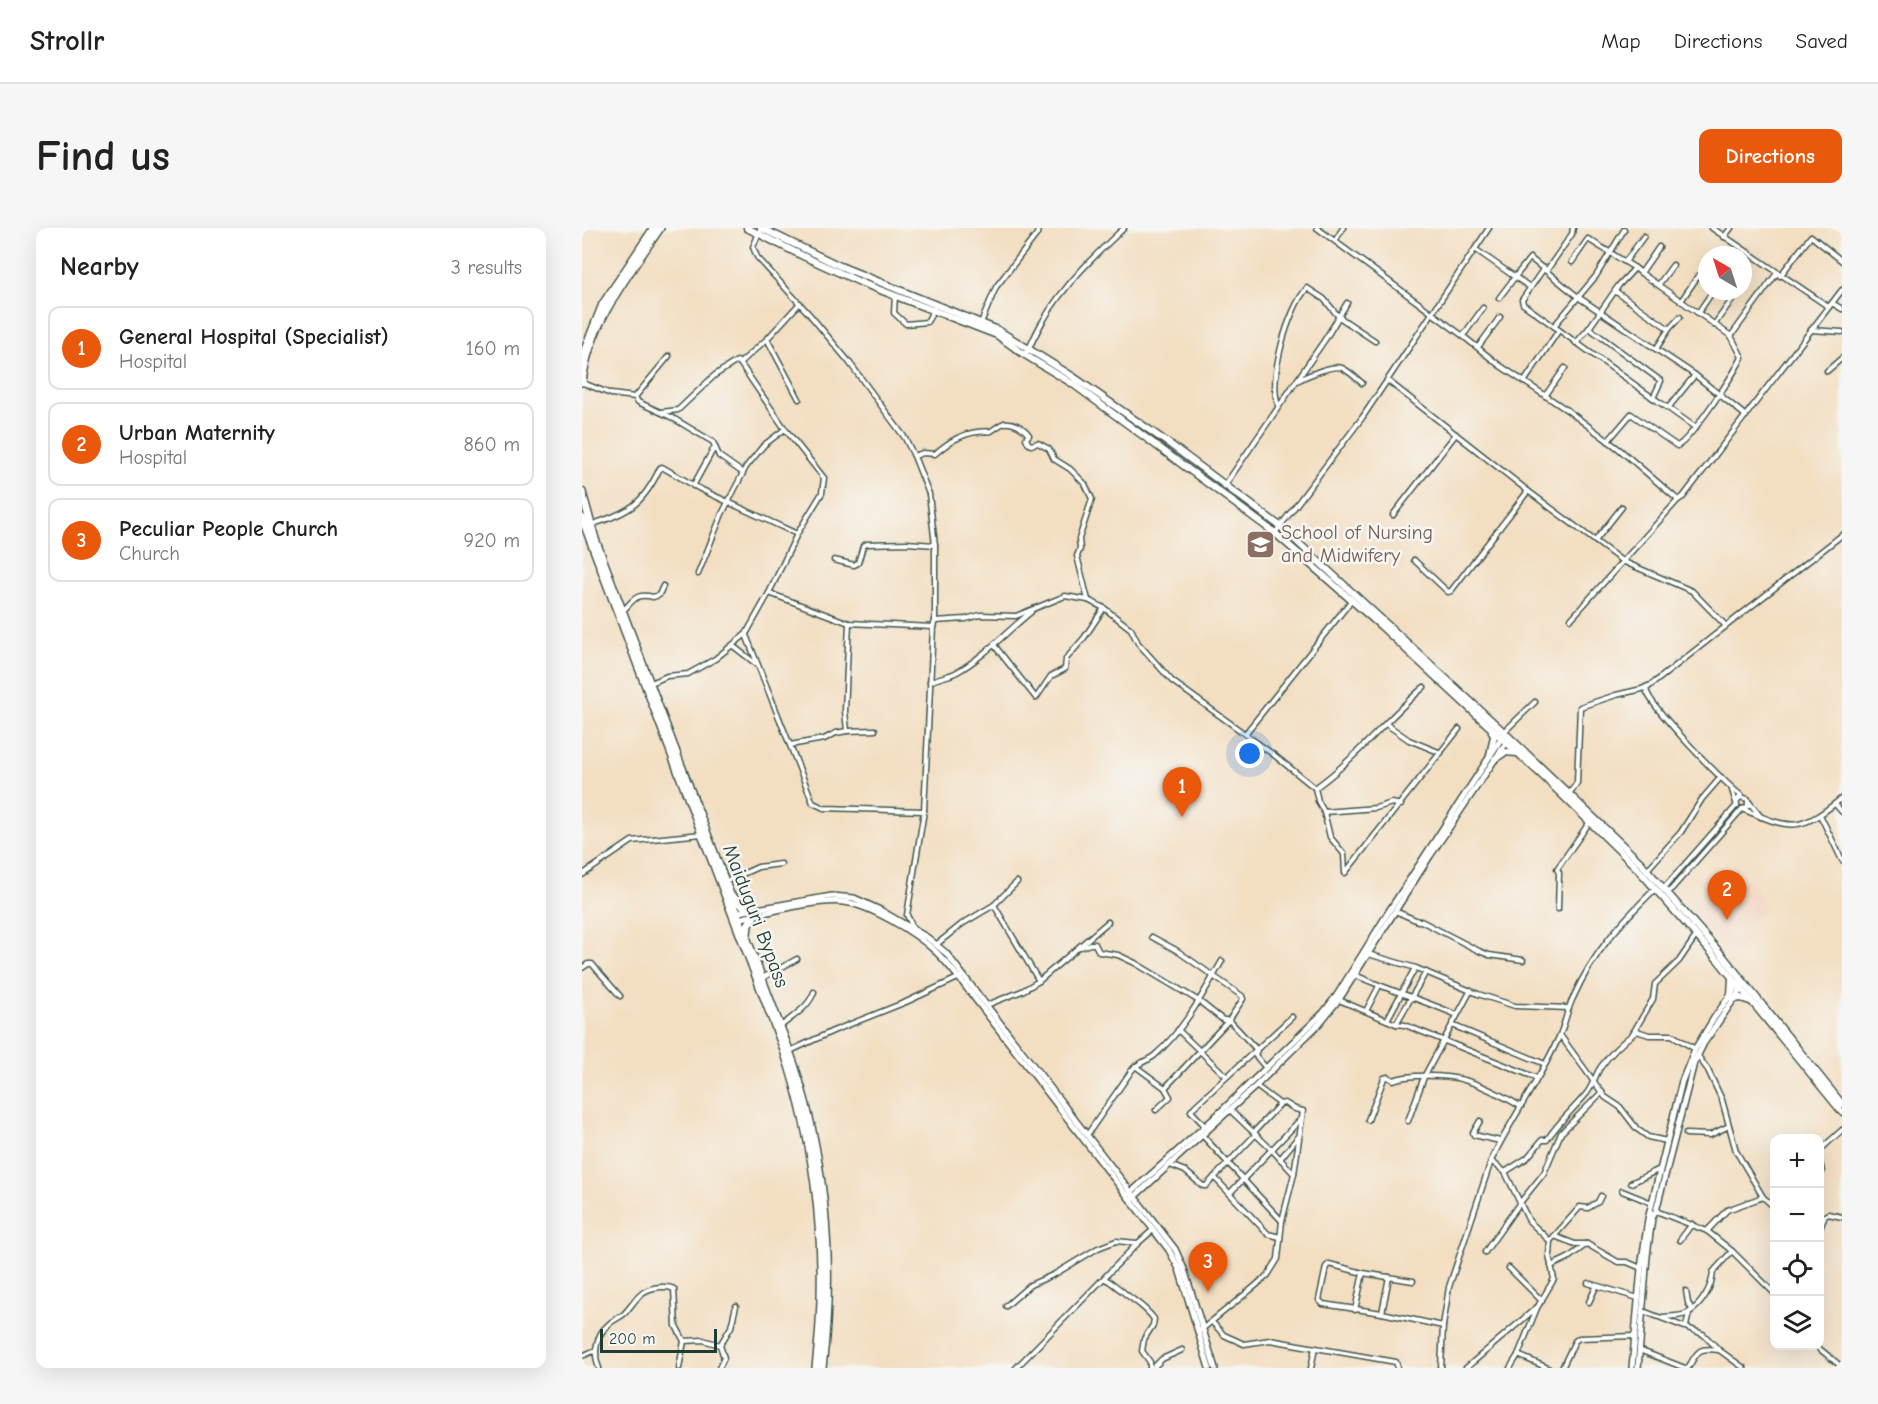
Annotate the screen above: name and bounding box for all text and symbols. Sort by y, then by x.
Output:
text: Strollr [30,25,104,57]
text: Map [1601,29,1641,53]
text: Directions [1674,29,1763,53]
text: Saved [1796,29,1848,53]
button: Directions [1699,129,1842,183]
text: Find us [36,132,170,181]
north arrow [1698,246,1752,300]
text: Nearby [60,252,139,282]
text: 3 results [451,256,522,279]
text: General Hospital (Specialist) [119,324,389,350]
text: 1 [78,337,85,360]
text: 160 m [466,337,520,360]
text: Hospital [119,350,187,373]
text: Urban Maternity [119,420,275,446]
text: 2 [77,433,86,456]
text: 860 m [463,433,520,456]
text: Hospital [119,446,187,469]
text: Peculiar People Church [119,516,338,542]
place label: School of Nursing and Midwifery [1281,521,1433,567]
school or university icon: School of Nursing and Midwifery [1244,528,1276,560]
text: 3 [77,529,86,552]
text: 920 m [464,529,520,552]
text: Church [119,542,180,565]
your location [1235,739,1264,768]
pin: 1 [1162,768,1202,817]
street label: Maiduguri Bypass [718,841,794,991]
pin: 2 [1708,870,1746,920]
map controls [1770,1134,1824,1350]
button: + [1770,1134,1824,1188]
button: − [1770,1188,1824,1242]
pin: 3 [1188,1242,1228,1292]
button: locate [1770,1242,1824,1296]
button: layers [1770,1296,1824,1350]
scale bar [600,1326,717,1354]
text: 200 m [609,1330,655,1348]

